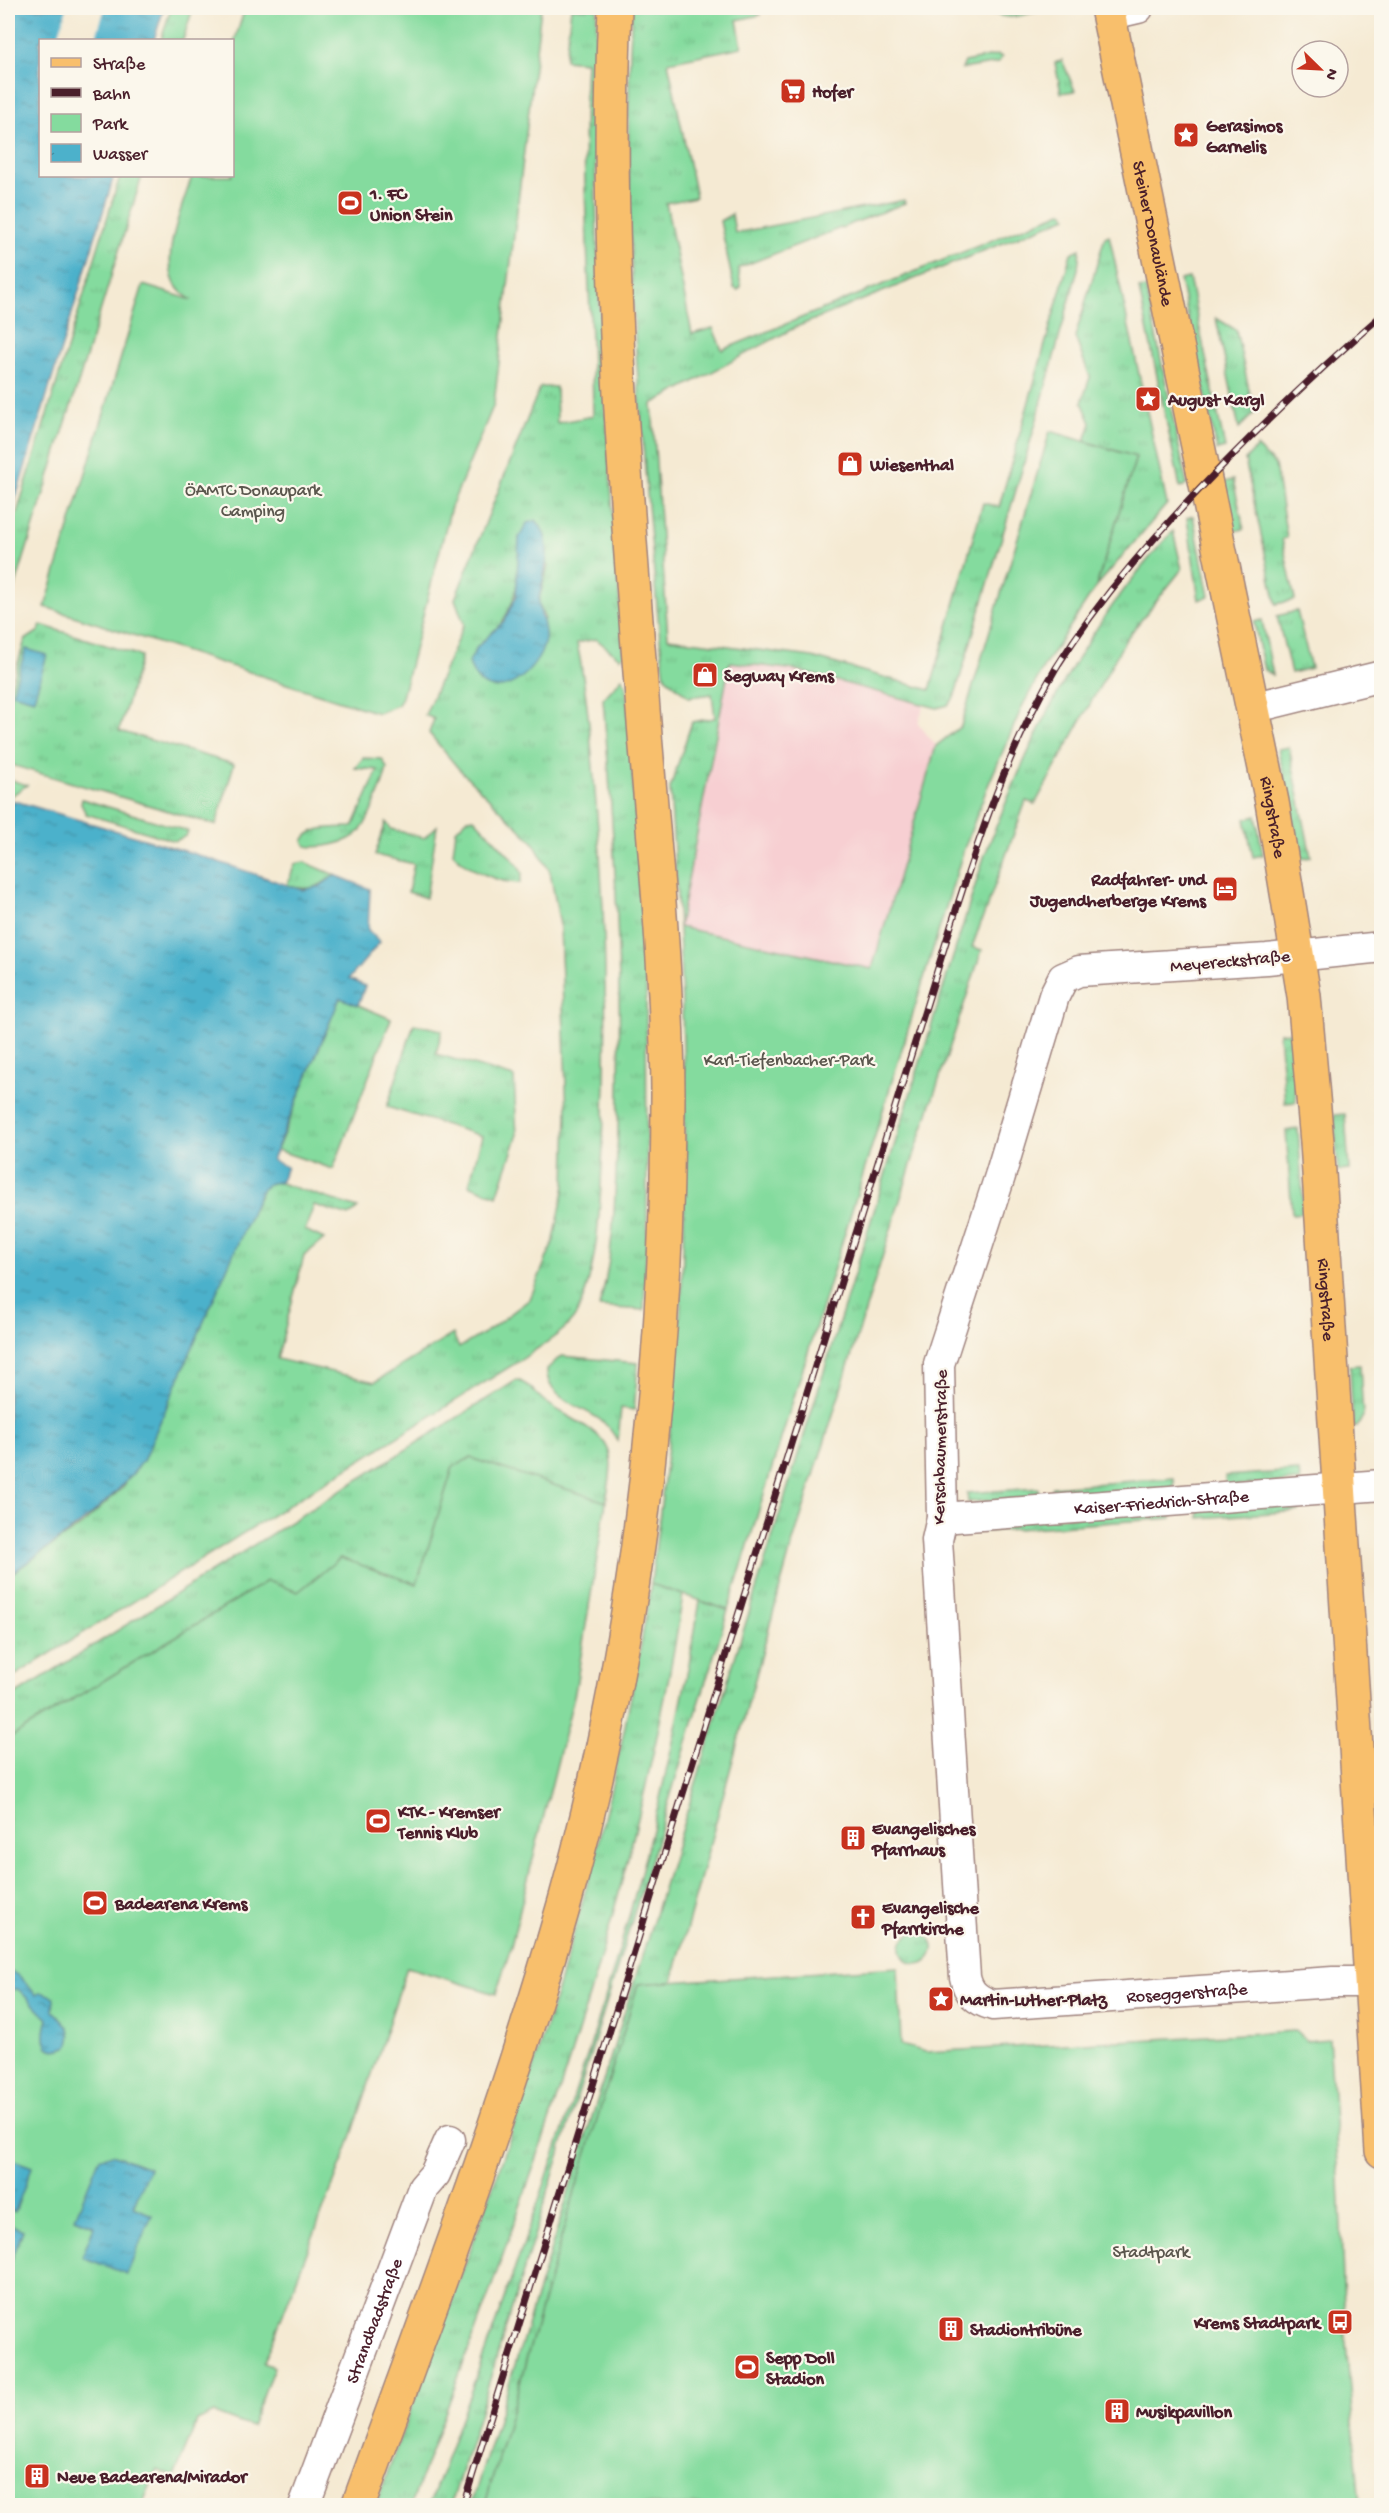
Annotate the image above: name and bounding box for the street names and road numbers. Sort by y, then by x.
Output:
street label: Steiner Donaulände [1126,159,1177,309]
street label: Ringstraße [1254,775,1289,860]
street label: Meyereckstraße [1169,947,1292,978]
street label: Ringstraße [1312,1258,1338,1342]
street label: Kerschbaumerstraße [930,1369,953,1525]
street label: Kaiser-Friedrich-Straße [1073,1487,1250,1521]
street label: Roseggerstraße [1126,1980,1249,2009]
street label: Strandbadstraße [343,2255,409,2387]

